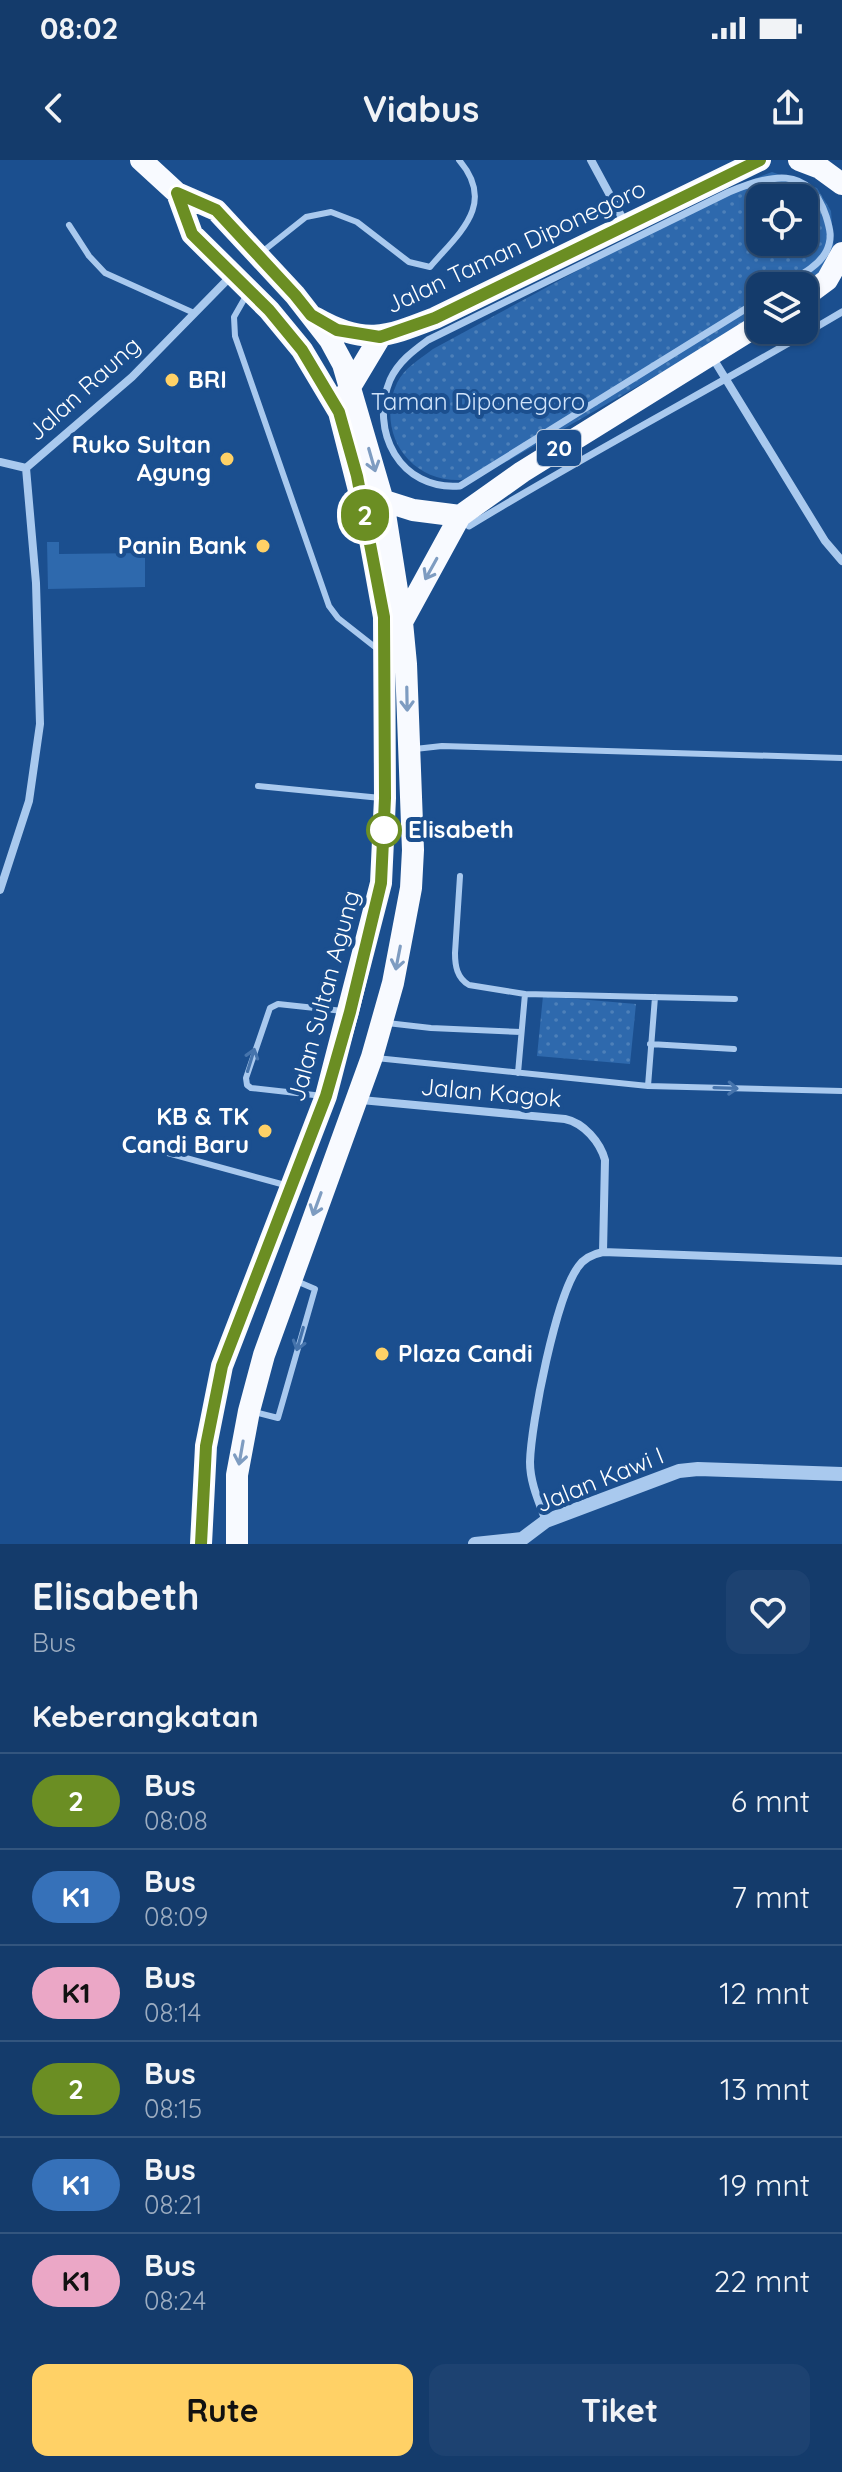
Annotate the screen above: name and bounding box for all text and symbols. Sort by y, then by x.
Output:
text: 08:02 [40,9,119,47]
icon: back [32,86,76,130]
text: Viabus [363,86,479,131]
icon: share [766,86,810,130]
street label: Jalan Taman Diponegoro [381,173,650,320]
map controls [746,184,818,344]
button: locate [746,184,818,256]
button: layers [746,272,818,344]
street label: Jalan Raung [21,330,146,447]
place label: BRI [188,364,227,394]
marker: BRI [163,371,181,389]
park label: Taman Diponegoro [371,386,585,416]
place label: Ruko Sultan Agung [72,429,211,487]
road number: 20 [537,430,581,466]
one-way arrow [365,446,380,472]
marker: Ruko Sultan Agung [218,450,236,468]
line badge: 2 [339,489,391,541]
text: 2 [357,497,373,532]
place label: Panin Bank [118,530,247,560]
marker: Panin Bank [254,537,272,555]
one-way arrow [423,557,439,580]
one-way arrow [399,685,414,712]
marker: Elisabeth [367,813,401,847]
place label: Elisabeth [408,814,514,844]
street label: Jalan Sultan Agung [280,887,366,1105]
one-way arrow [389,945,404,970]
one-way arrow [245,1048,260,1073]
street label: Jalan Kagok [419,1071,563,1113]
one-way arrow [712,1080,739,1095]
place label: KB & TK Candi Baru [122,1101,249,1159]
marker: KB & TK Candi Baru [256,1122,274,1140]
one-way arrow [309,1192,323,1216]
one-way arrow [292,1325,307,1351]
place label: Plaza Candi [398,1338,533,1368]
marker: Plaza Candi [373,1345,391,1363]
one-way arrow [233,1440,248,1465]
street label: Jalan Kawi I [531,1440,668,1518]
button: heart [726,1570,810,1654]
text: Elisabeth [32,1572,200,1620]
text: Bus [32,1626,76,1659]
text: Keberangkatan [32,1697,259,1735]
text: Bus [144,1766,196,1804]
text: 6 mnt [731,1782,810,1820]
text: 2 [68,1783,84,1818]
text: 08:08 [144,1804,208,1837]
text: Bus [144,1862,196,1900]
text: 7 mnt [732,1878,810,1916]
text: K1 [61,1879,91,1914]
text: 08:09 [144,1900,208,1933]
text: Bus [144,1958,196,1996]
text: 12 mnt [719,1974,810,2012]
text: K1 [61,1975,91,2010]
text: 08:14 [144,1996,201,2029]
text: Bus [144,2054,196,2092]
text: 13 mnt [720,2070,810,2108]
text: 2 [68,2071,84,2106]
text: 08:15 [144,2092,202,2125]
text: Bus [144,2150,196,2188]
text: 19 mnt [719,2166,810,2204]
text: K1 [61,2167,91,2202]
text: 08:21 [144,2188,202,2221]
text: Bus [144,2246,196,2284]
text: 22 mnt [714,2262,810,2300]
text: K1 [61,2263,91,2298]
text: 08:24 [144,2284,206,2317]
button: Rute [32,2364,413,2456]
button: Tiket [429,2364,810,2456]

